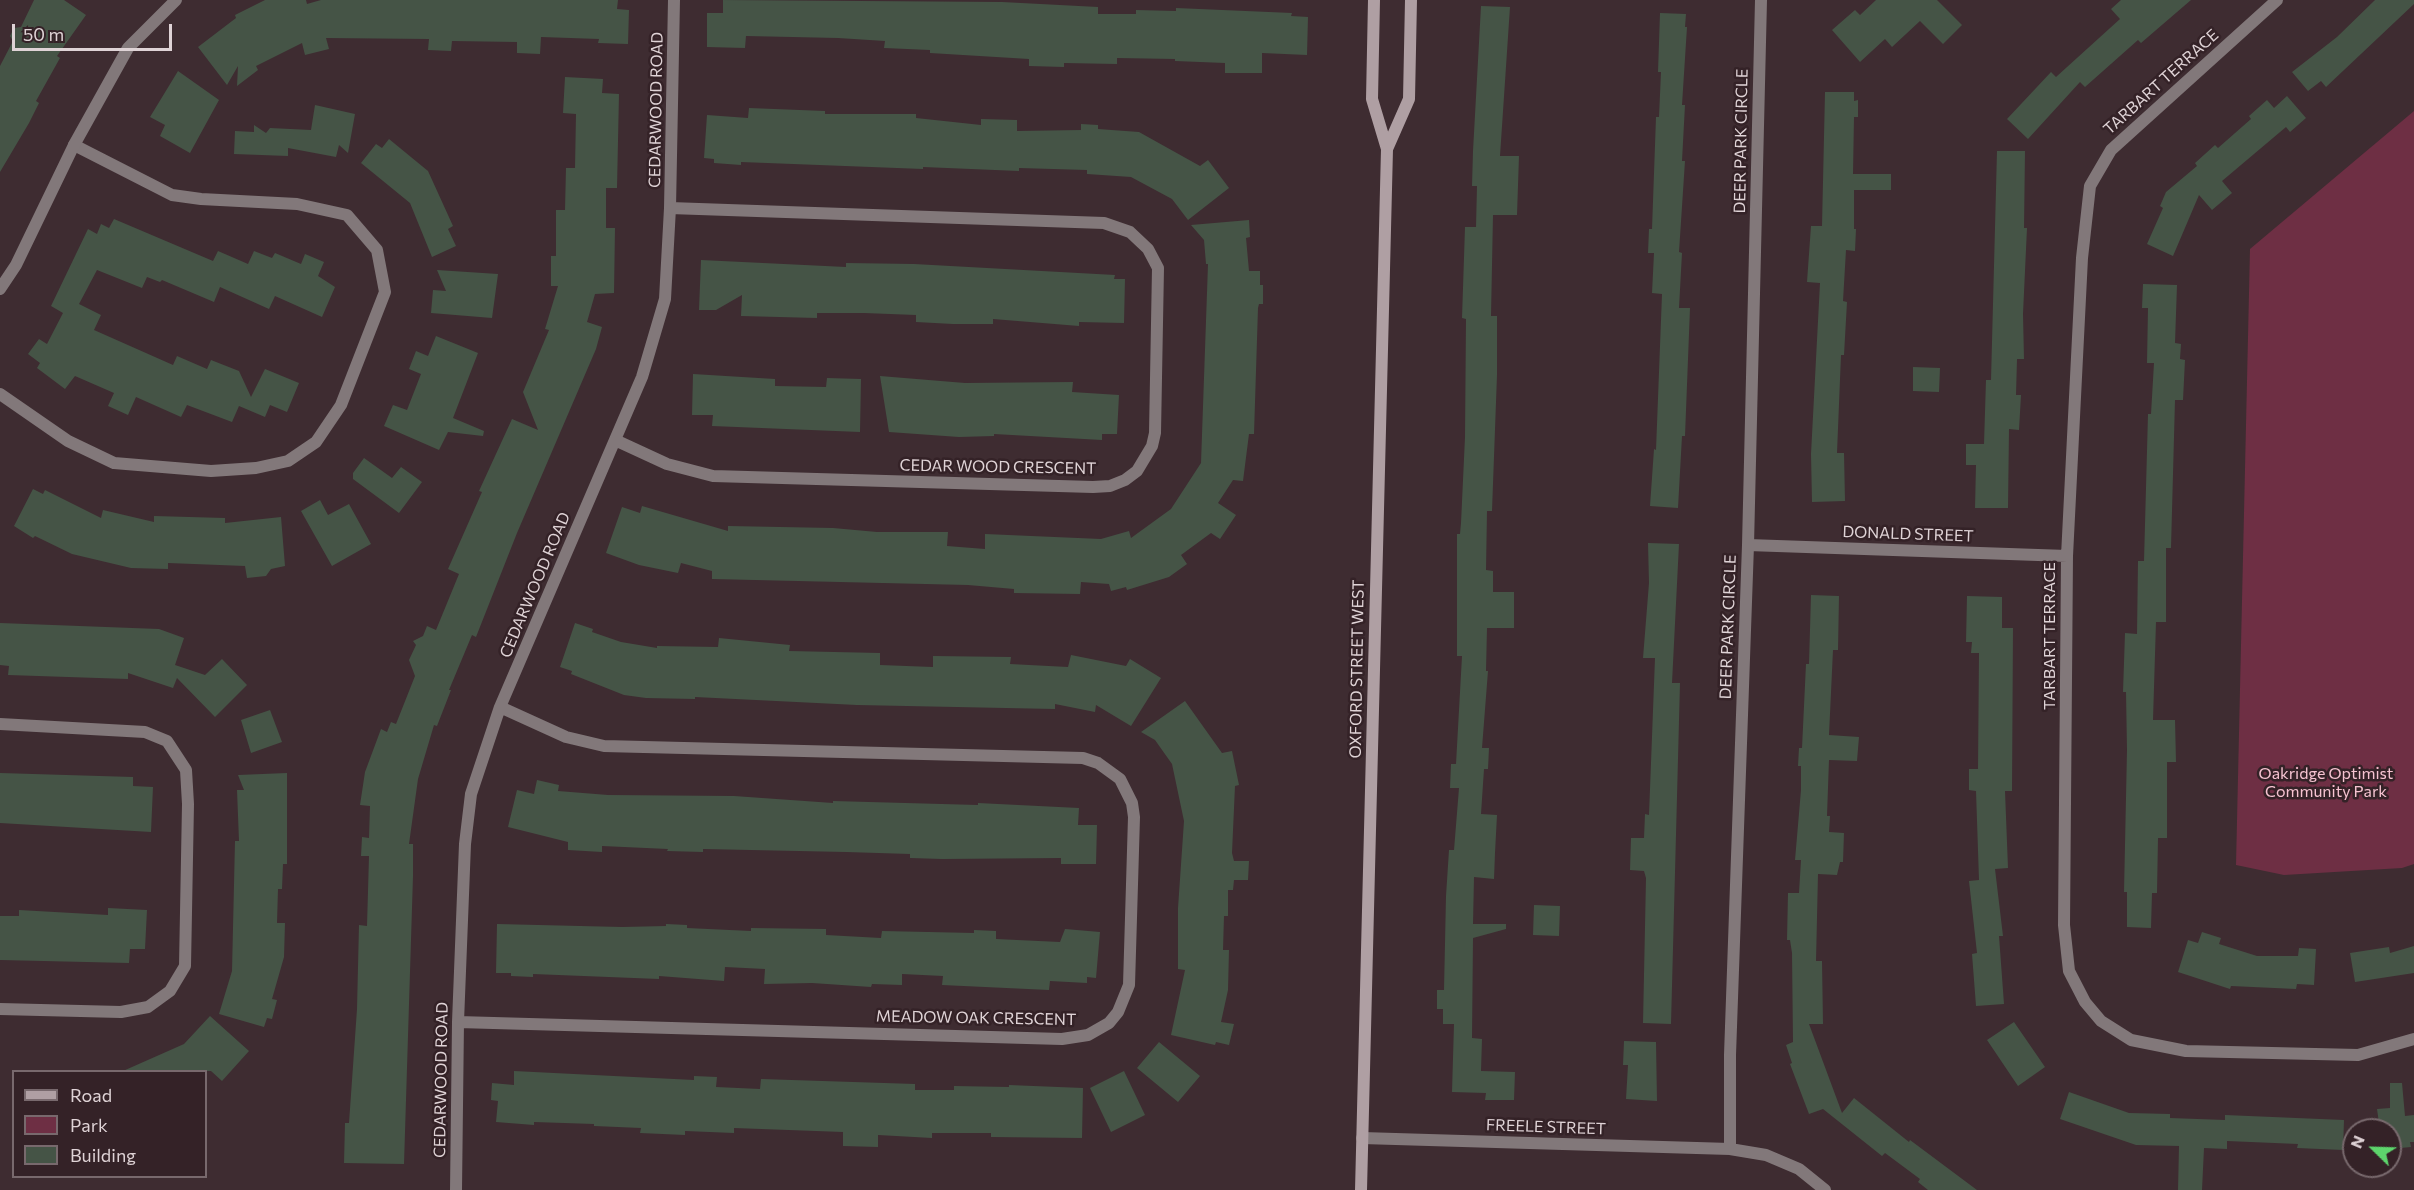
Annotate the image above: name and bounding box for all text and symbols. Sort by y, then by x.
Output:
scale bar [15,12,176,50]
text: 50 m [23,23,64,45]
street label: TARBART TERRACE [2100,25,2222,139]
street label: CEDARWOOD ROAD [645,32,667,188]
street label: DEER PARK CIRCLE [1730,68,1752,214]
street label: CEDAR WOOD CRESCENT [899,456,1097,478]
street label: CEDARWOOD ROAD [496,509,574,661]
street label: DONALD STREET [1842,522,1974,546]
street label: DEER PARK CIRCLE [1716,554,1740,700]
street label: TARBART TERRACE [2040,562,2060,710]
street label: OXFORD STREET WEST [1346,579,1368,759]
park label: Oakridge Optimist Community Park [2259,764,2393,802]
street label: CEDARWOOD ROAD [430,1002,452,1158]
street label: MEADOW OAK CRESCENT [876,1007,1076,1029]
legend [12,1070,207,1178]
text: Road [70,1084,112,1106]
text: Park [70,1114,108,1136]
street label: FREELE STREET [1486,1115,1606,1139]
north arrow [2342,1118,2402,1178]
text: N [2346,1132,2368,1151]
text: Building [70,1144,136,1166]

